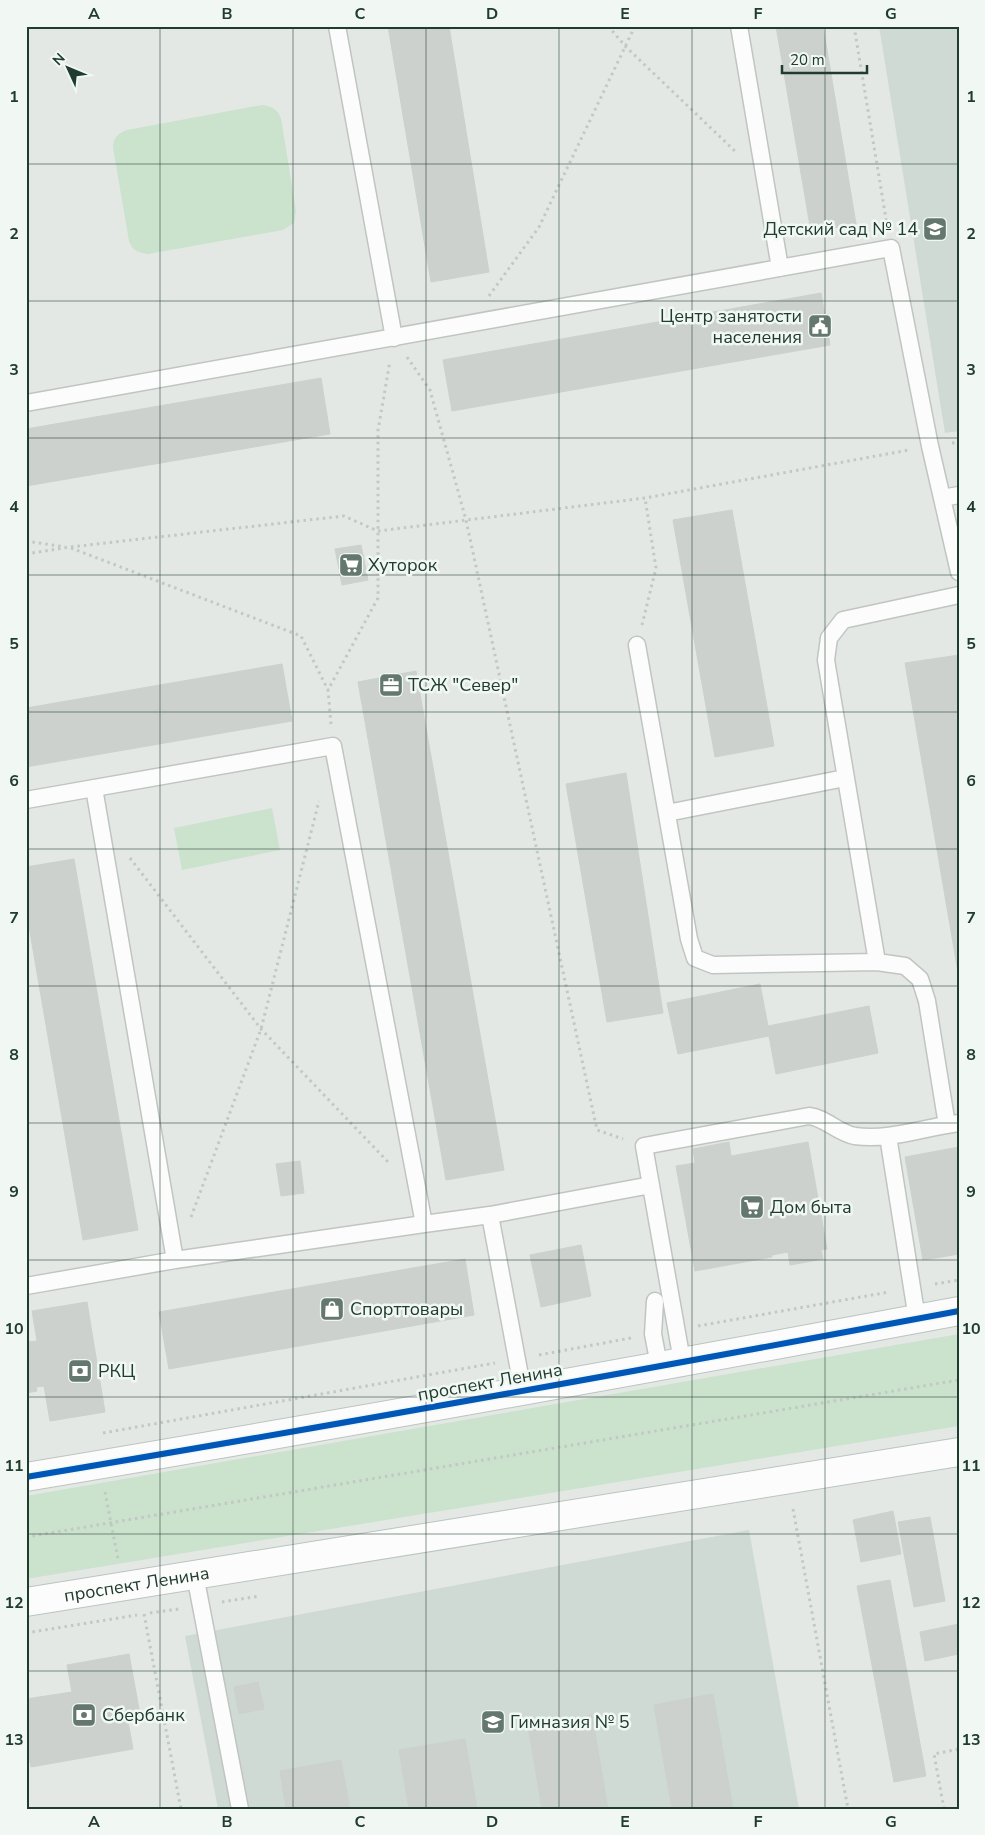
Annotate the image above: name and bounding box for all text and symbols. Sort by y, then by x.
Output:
text: A [88,3,100,25]
text: B [221,3,233,25]
text: C [355,3,366,25]
text: D [486,3,498,25]
text: E [620,3,630,25]
text: F [754,3,763,25]
text: G [885,3,897,25]
north arrow [42,42,92,92]
scale bar [782,42,868,74]
text: N [49,49,69,70]
text: 20 m [790,50,825,70]
text: 1 [9,86,19,108]
text: 1 [966,86,976,108]
school or university icon: Детский сад № 14 [922,216,948,242]
place label: Детский сад № 14 [764,217,918,241]
text: 2 [9,223,19,245]
text: 2 [966,223,976,245]
place label: Центр занятости населения [660,304,802,349]
public building icon: Центр занятости населения [807,313,833,339]
text: 3 [9,359,19,381]
text: 3 [966,359,976,381]
text: 4 [9,496,19,518]
text: 4 [966,496,976,518]
supermarket icon: Хуторок [338,552,364,578]
place label: Хуторок [368,553,438,577]
text: 5 [9,633,19,655]
text: 5 [966,633,976,655]
office icon: ТСЖ "Север" [378,672,404,698]
place label: ТСЖ "Север" [408,673,518,697]
text: 6 [9,770,19,792]
text: 6 [966,770,976,792]
text: 7 [9,907,19,929]
text: 7 [966,907,976,929]
text: 8 [9,1044,19,1066]
text: 8 [966,1044,976,1066]
text: 9 [9,1181,19,1203]
text: 9 [966,1181,976,1203]
supermarket icon: Дом быта [739,1194,765,1220]
place label: Дом быта [770,1195,852,1219]
shop icon: Спорттовары [319,1296,345,1322]
place label: Спорттовары [350,1297,463,1321]
text: 10 [4,1318,24,1340]
text: 10 [961,1318,981,1340]
street label: проспект Ленина [416,1357,564,1407]
bank icon: РКЦ [67,1358,93,1384]
place label: РКЦ [98,1359,135,1383]
text: 11 [4,1455,24,1477]
text: 11 [961,1455,981,1477]
street label: проспект Ленина [62,1561,211,1608]
text: 12 [4,1592,24,1614]
text: 12 [961,1592,981,1614]
bank icon: Сбербанк [71,1702,97,1728]
place label: Сбербанк [102,1703,185,1727]
school or university icon: Гимназия № 5 [480,1709,506,1735]
place label: Гимназия № 5 [510,1710,630,1734]
text: 13 [4,1729,24,1751]
text: 13 [961,1729,981,1751]
text: A [88,1811,100,1833]
text: B [221,1811,233,1833]
text: C [355,1811,366,1833]
text: D [486,1811,498,1833]
text: E [620,1811,630,1833]
text: F [754,1811,763,1833]
text: G [885,1811,897,1833]

